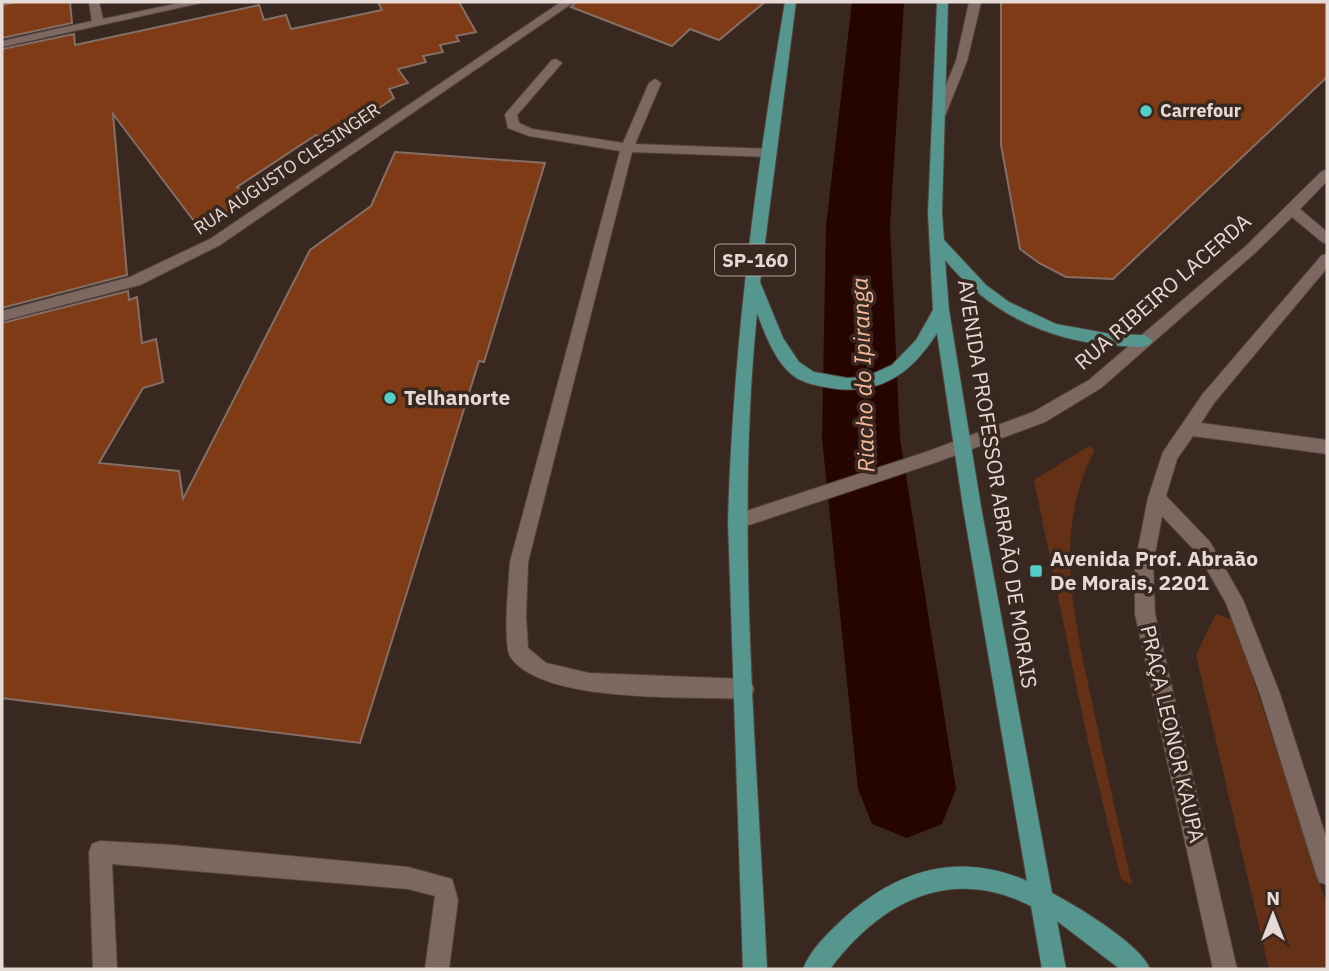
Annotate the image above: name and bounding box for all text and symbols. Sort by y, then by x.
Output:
street label: RUA AUGUSTO CLESINGER [189,98,384,240]
place label: Carrefour [1160,99,1241,122]
marker: Carrefour [1138,103,1154,119]
street label: RUA RIBEIRO LACERDA [1068,207,1256,376]
road number: SP-160 [715,244,795,276]
water label: Riacho do Ipiranga [844,277,880,473]
street label: AVENIDA PROFESSOR ABRAÃO DE MORAIS [952,277,1044,690]
place label: Telhanorte [404,383,510,411]
marker: Telhanorte [382,390,398,406]
place label: Avenida Prof. Abraão De Morais, 2201 [1050,544,1258,596]
marker: Avenida Prof. Abraão De Morais, 2201 [1028,563,1044,579]
street label: PRAÇA LEONOR KAUPA [1134,622,1212,845]
north arrow [1238,880,1308,950]
text: N [1266,886,1280,910]

